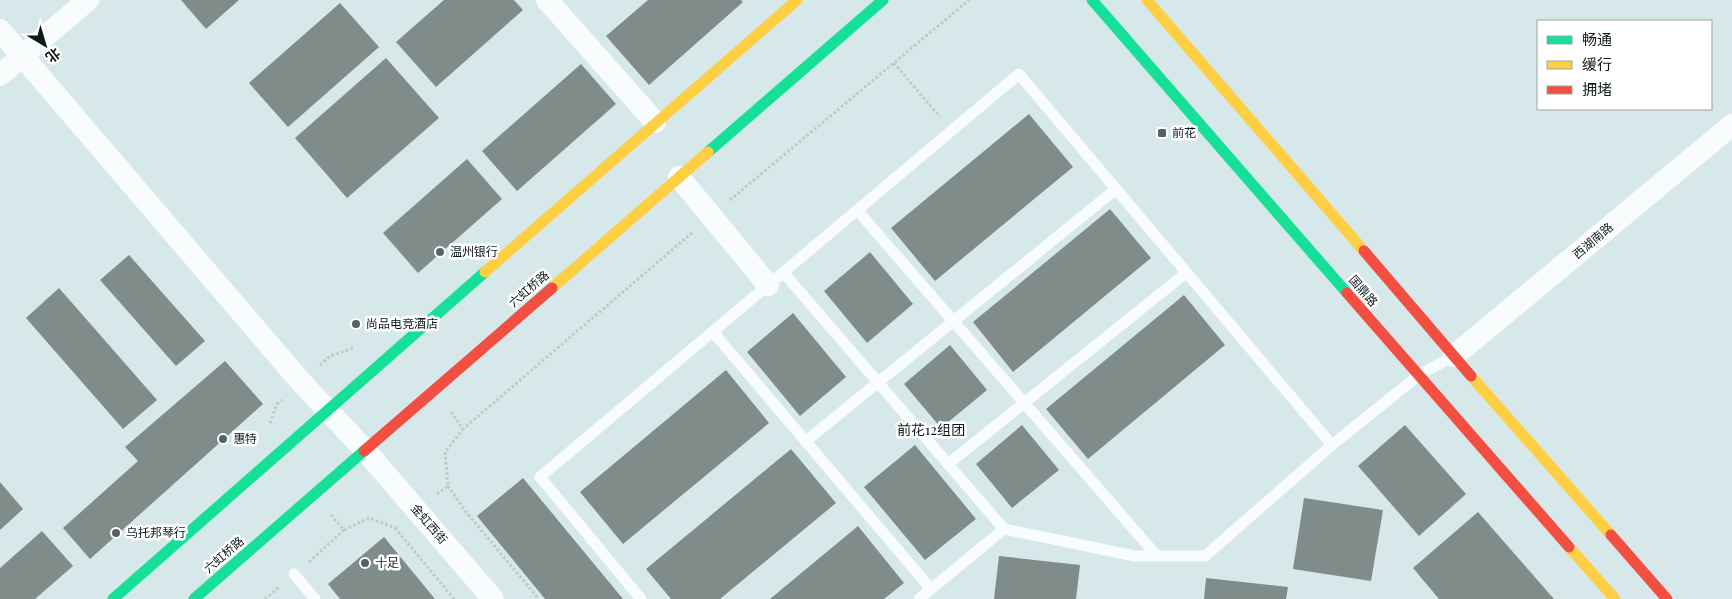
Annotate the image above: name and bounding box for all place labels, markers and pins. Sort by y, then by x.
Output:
place label: 前花 [1172,124,1196,140]
marker: 前花 [1156,127,1168,139]
place label: 温州银行 [450,243,498,259]
marker: 温州银行 [434,246,446,258]
place label: 尚品电竞酒店 [366,315,438,331]
marker: 尚品电竞酒店 [350,318,362,330]
place label: 惠特 [233,430,257,446]
marker: 惠特 [217,433,229,445]
place label: 乌托邦琴行 [126,524,186,540]
marker: 乌托邦琴行 [110,527,122,539]
place label: 十足 [375,554,399,570]
marker: 十足 [359,557,371,569]

